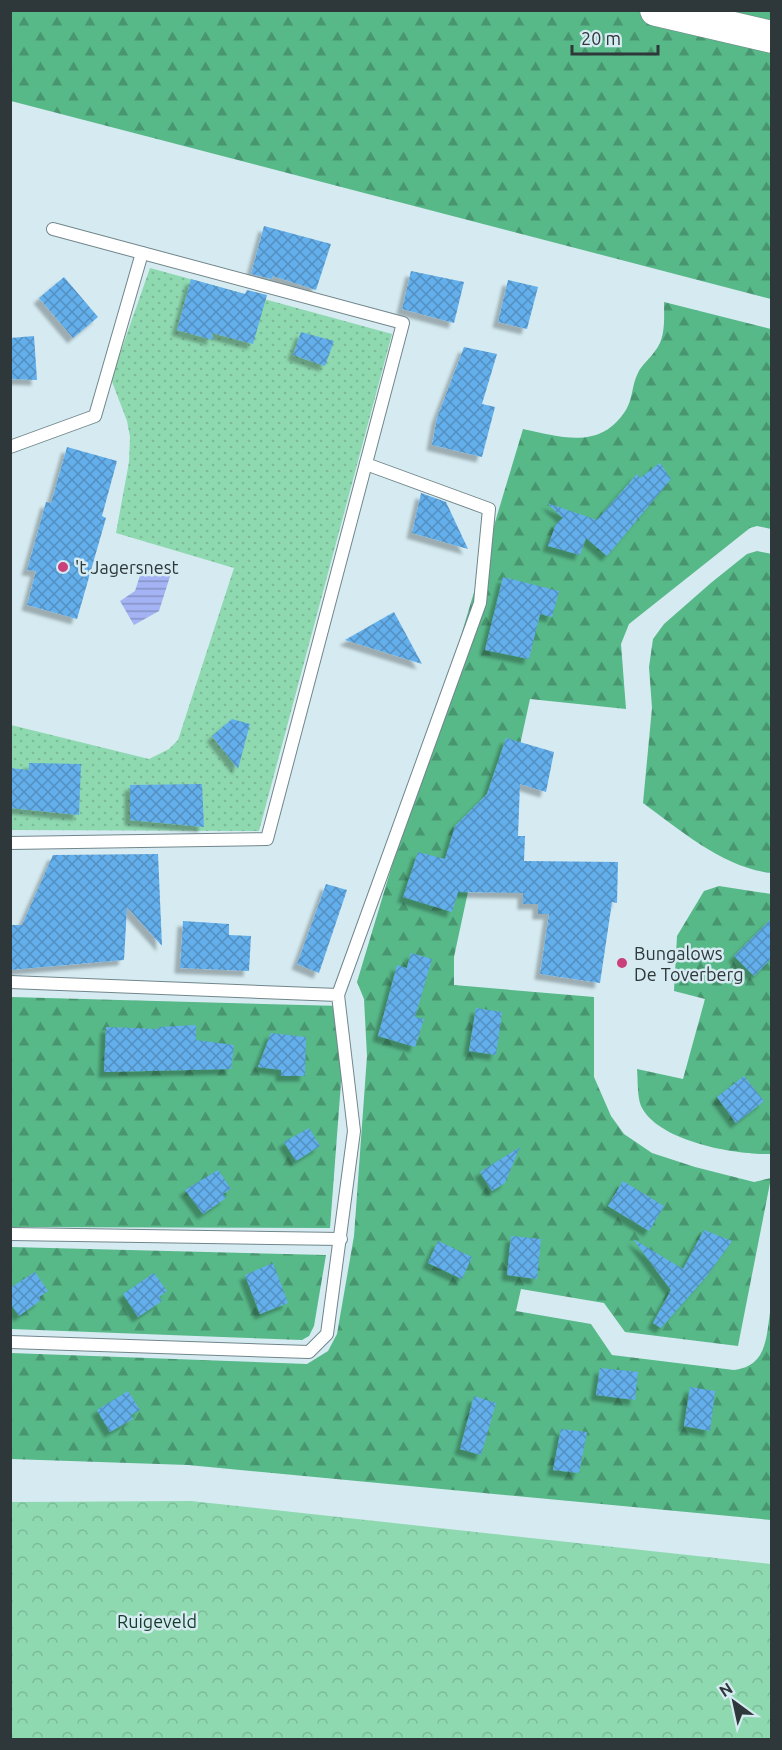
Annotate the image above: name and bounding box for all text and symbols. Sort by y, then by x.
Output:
scale bar [572,18,658,56]
text: 20 m [581,28,621,48]
place label: 't Jagersnest [75,557,179,577]
marker: 't Jagersnest [56,560,70,574]
place label: Bungalows De Toverberg [634,943,744,984]
marker: Bungalows De Toverberg [615,956,629,970]
park label: Ruigeveld [117,1611,197,1631]
north arrow [704,1672,764,1732]
text: N [716,1679,736,1700]

